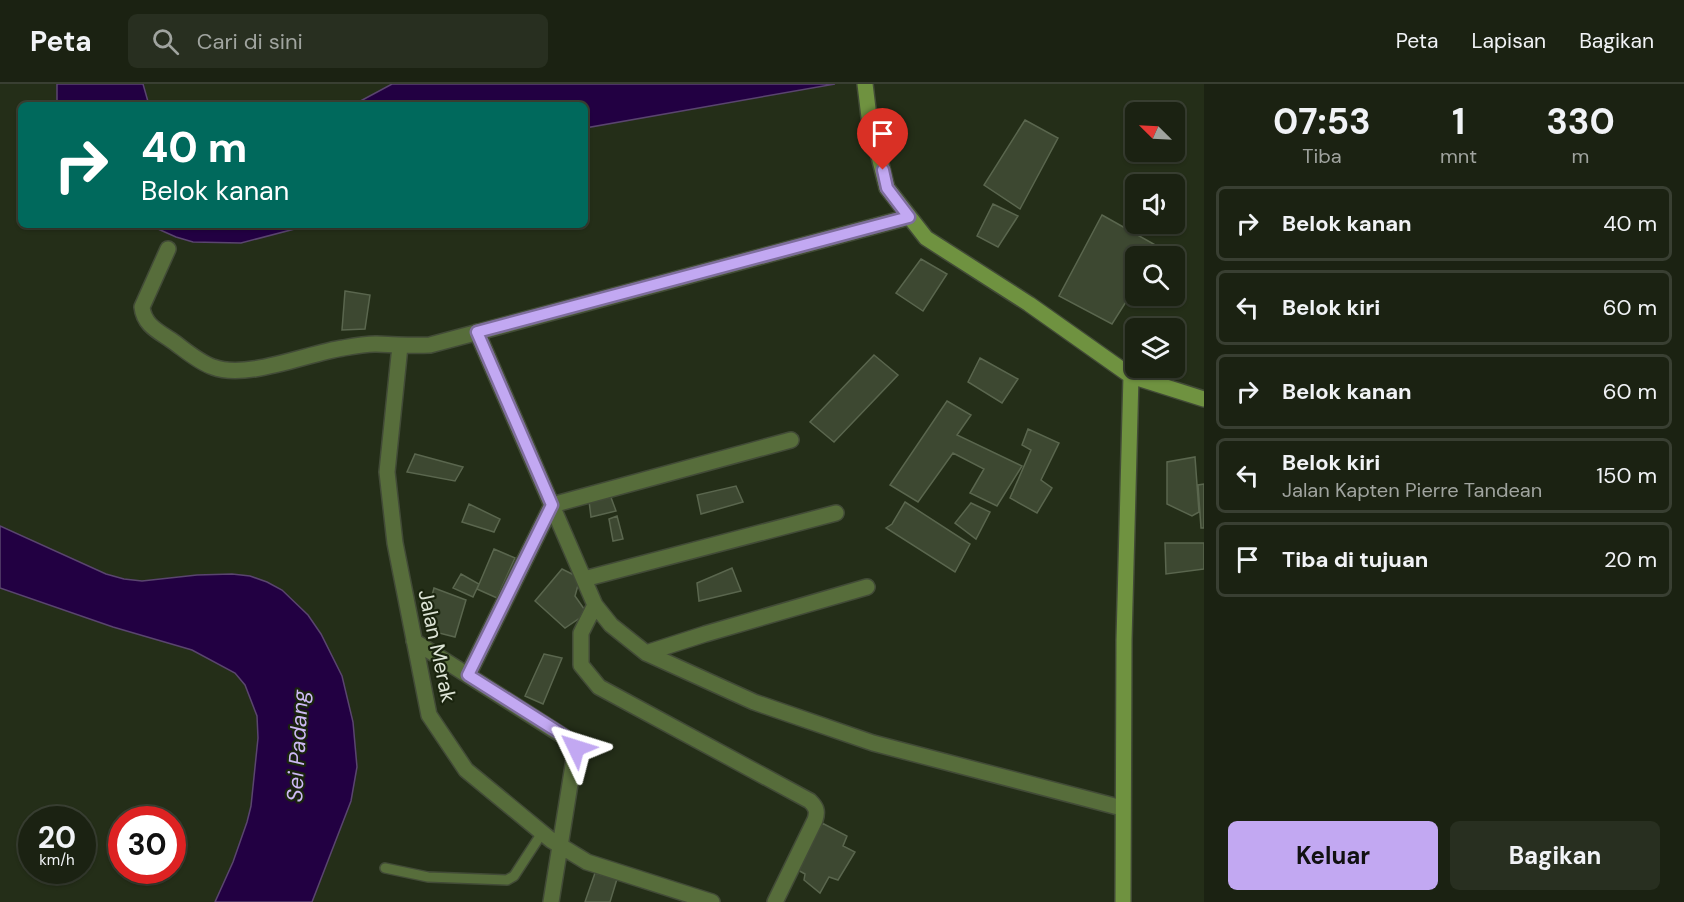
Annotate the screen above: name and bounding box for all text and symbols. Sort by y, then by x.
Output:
search box [128,14,548,68]
text: Peta [30,23,92,60]
icon: search [149,25,182,58]
text: Cari di sini [197,27,303,56]
text: Peta [1396,27,1438,55]
text: Lapisan [1471,27,1546,55]
text: Bagikan [1579,27,1654,55]
text: 07:53 [1273,98,1371,145]
text: 1 [1452,98,1465,145]
text: 330 [1546,98,1615,145]
north arrow [1125,102,1185,162]
map controls [1125,102,1185,378]
pin [857,108,908,170]
icon: arrive [866,117,899,150]
text: 40 m [141,120,247,175]
icon: right [42,126,120,204]
text: Tiba [1302,143,1342,169]
text: mnt [1440,143,1477,169]
text: m [1572,143,1589,169]
text: Belok kanan [141,173,289,208]
button: sound [1125,174,1185,234]
icon: right [1231,207,1264,240]
text: Belok kanan [1282,209,1412,238]
text: 40 m [1603,209,1657,238]
button: search [1125,246,1185,306]
icon: left [1231,291,1264,324]
text: Belok kiri [1282,293,1380,322]
text: 60 m [1603,293,1657,322]
button: layers [1125,318,1185,378]
icon: right [1231,375,1264,408]
text: Belok kanan [1282,377,1412,406]
text: 60 m [1603,377,1657,406]
text: Belok kiri [1282,448,1380,477]
icon: left [1231,459,1264,492]
text: 150 m [1596,461,1657,490]
text: Jalan Kapten Pierre Tandean [1282,477,1542,503]
icon: arrive [1231,543,1264,576]
text: Tiba di tujuan [1282,545,1428,574]
text: 20 m [1604,545,1657,574]
street label: Jalan Merak [411,587,463,706]
water label: Sei Padang [280,688,315,803]
position arrow [544,716,608,780]
speed limit sign: 30 [108,806,186,884]
text: 20 [38,818,76,857]
button: Keluar [1228,821,1438,890]
button: Bagikan [1450,821,1660,890]
text: km/h [39,850,75,870]

